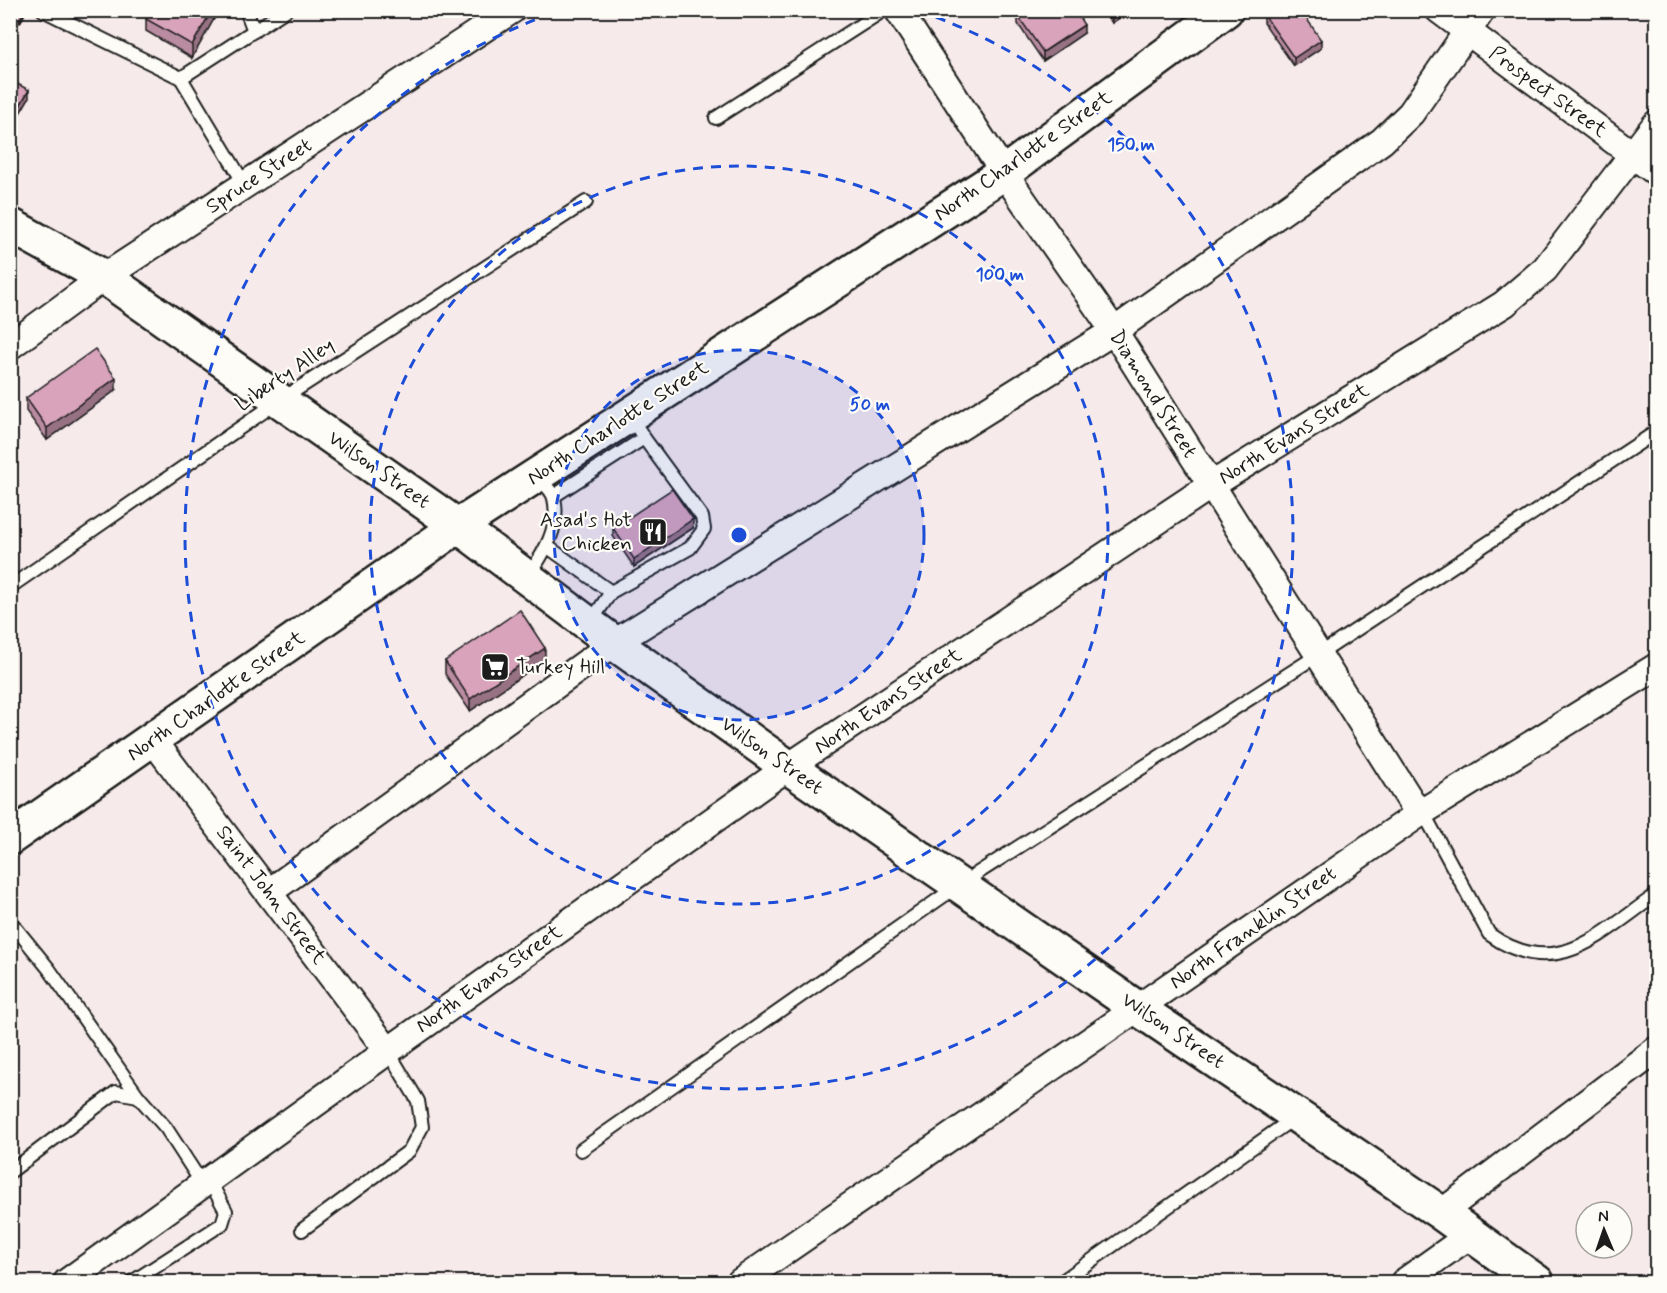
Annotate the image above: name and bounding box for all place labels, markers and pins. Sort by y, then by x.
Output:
place label: Asad's Hot Chicken [540,506,632,558]
restaurant icon: Asad's Hot Chicken [637,516,669,548]
centre of rings [729,525,749,545]
supermarket icon: Turkey Hill [479,651,511,683]
place label: Turkey Hill [516,653,605,681]

